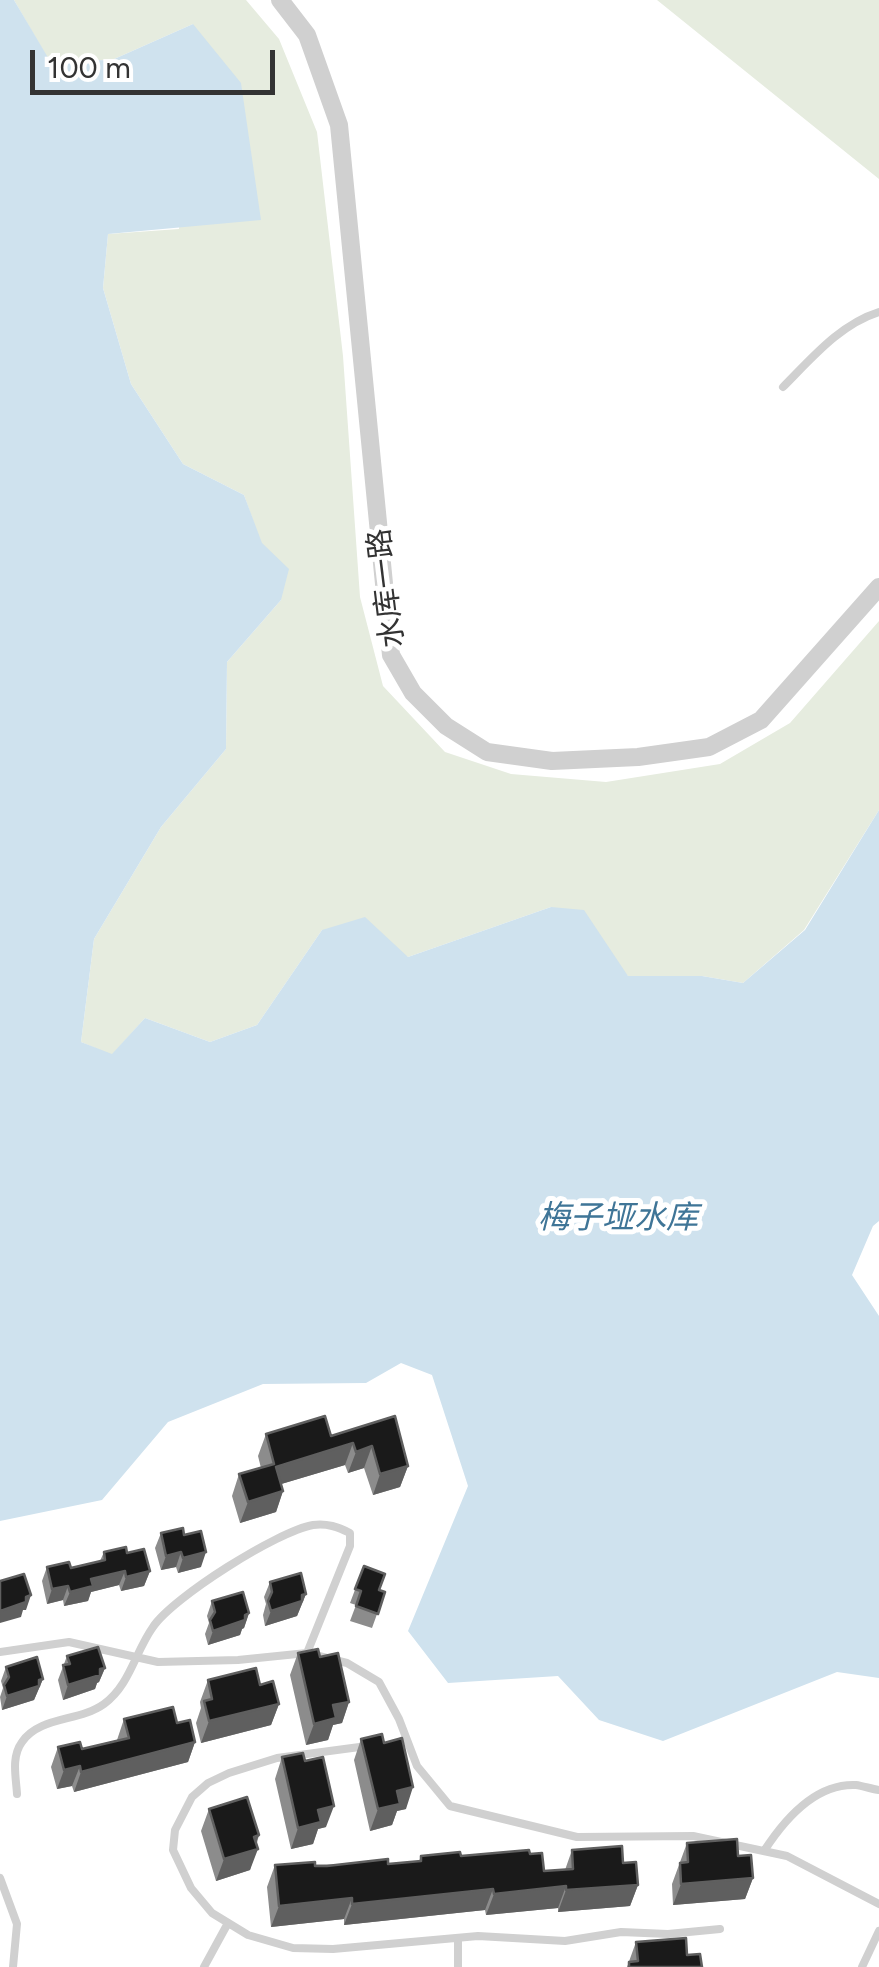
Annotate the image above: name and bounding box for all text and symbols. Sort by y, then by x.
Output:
scale bar [35,30,280,92]
text: 100 m [47,49,131,86]
street label: 水库一路 [362,526,412,650]
water label: 梅子垭水库 [538,1200,698,1238]

